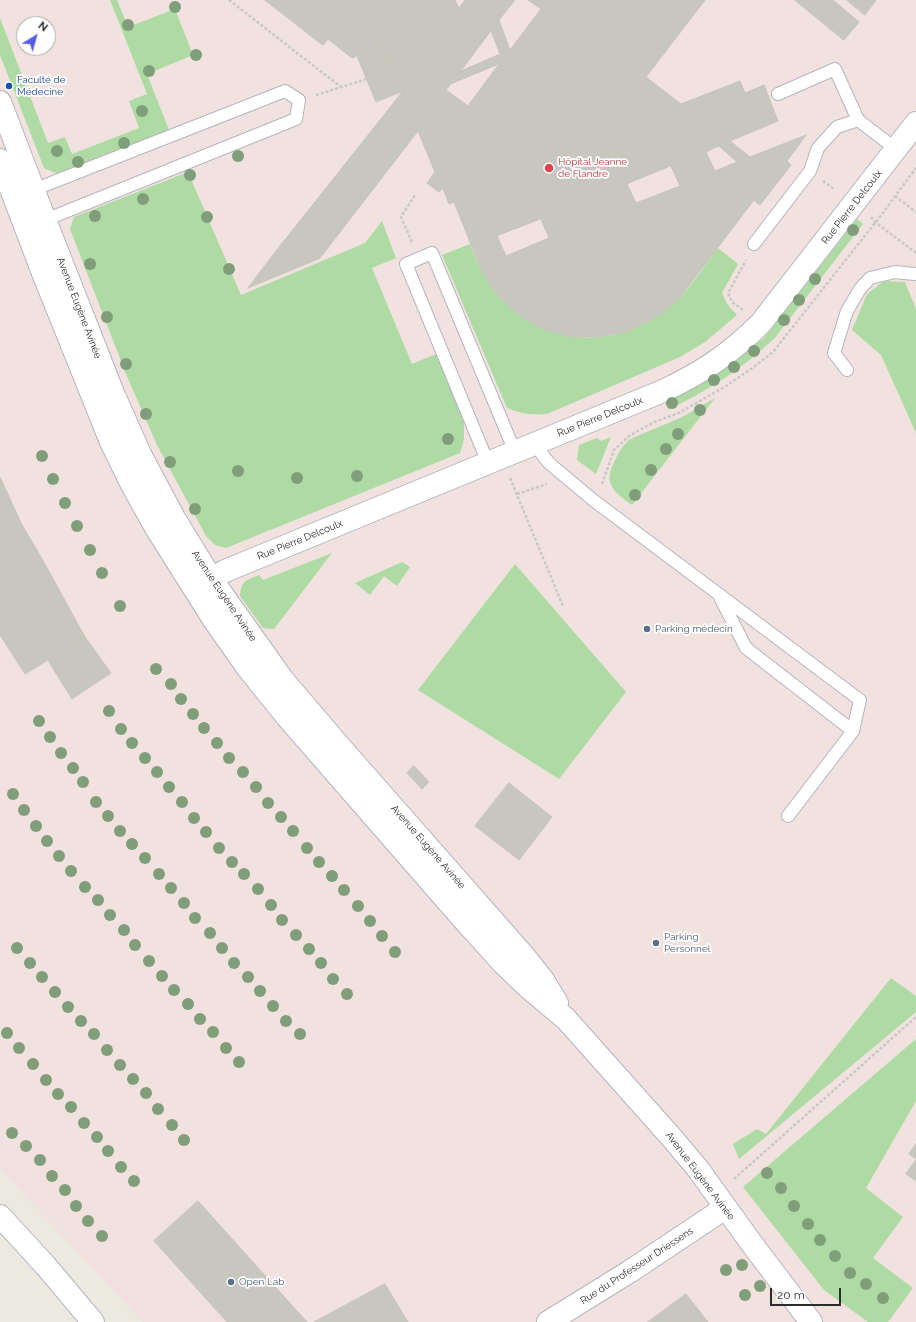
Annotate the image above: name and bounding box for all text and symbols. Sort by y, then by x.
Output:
north arrow [16,16,56,56]
text: N [36,19,50,35]
place label: Faculté de Médecine [17,74,66,98]
marker: Faculté de Médecine [4,81,14,91]
place label: Hôpital Jeanne de Flandre [558,156,627,180]
marker: Hôpital Jeanne de Flandre [543,162,555,174]
street label: Rue Pierre Delcoulx [819,167,885,247]
street label: Avenue Eugène Avinée [54,256,104,360]
street label: Rue Pierre Delcoulx [555,394,645,440]
street label: Rue Pierre Delcoulx [255,517,345,563]
street label: Avenue Eugène Avinée [189,548,259,644]
place label: Parking médecin [655,623,733,635]
marker: Parking médecin [642,624,652,634]
street label: Avenue Eugène Avinée [388,803,468,891]
place label: Parking Personnel [664,931,711,954]
marker: Parking Personnel [651,938,661,948]
street label: Avenue Eugène Avinée [663,1130,737,1222]
street label: Rue du Professeur Driessens [578,1225,696,1307]
place label: Open Lab [239,1276,284,1288]
marker: Open Lab [226,1277,236,1287]
scale bar [772,1280,843,1306]
text: 20 m [777,1288,805,1302]

